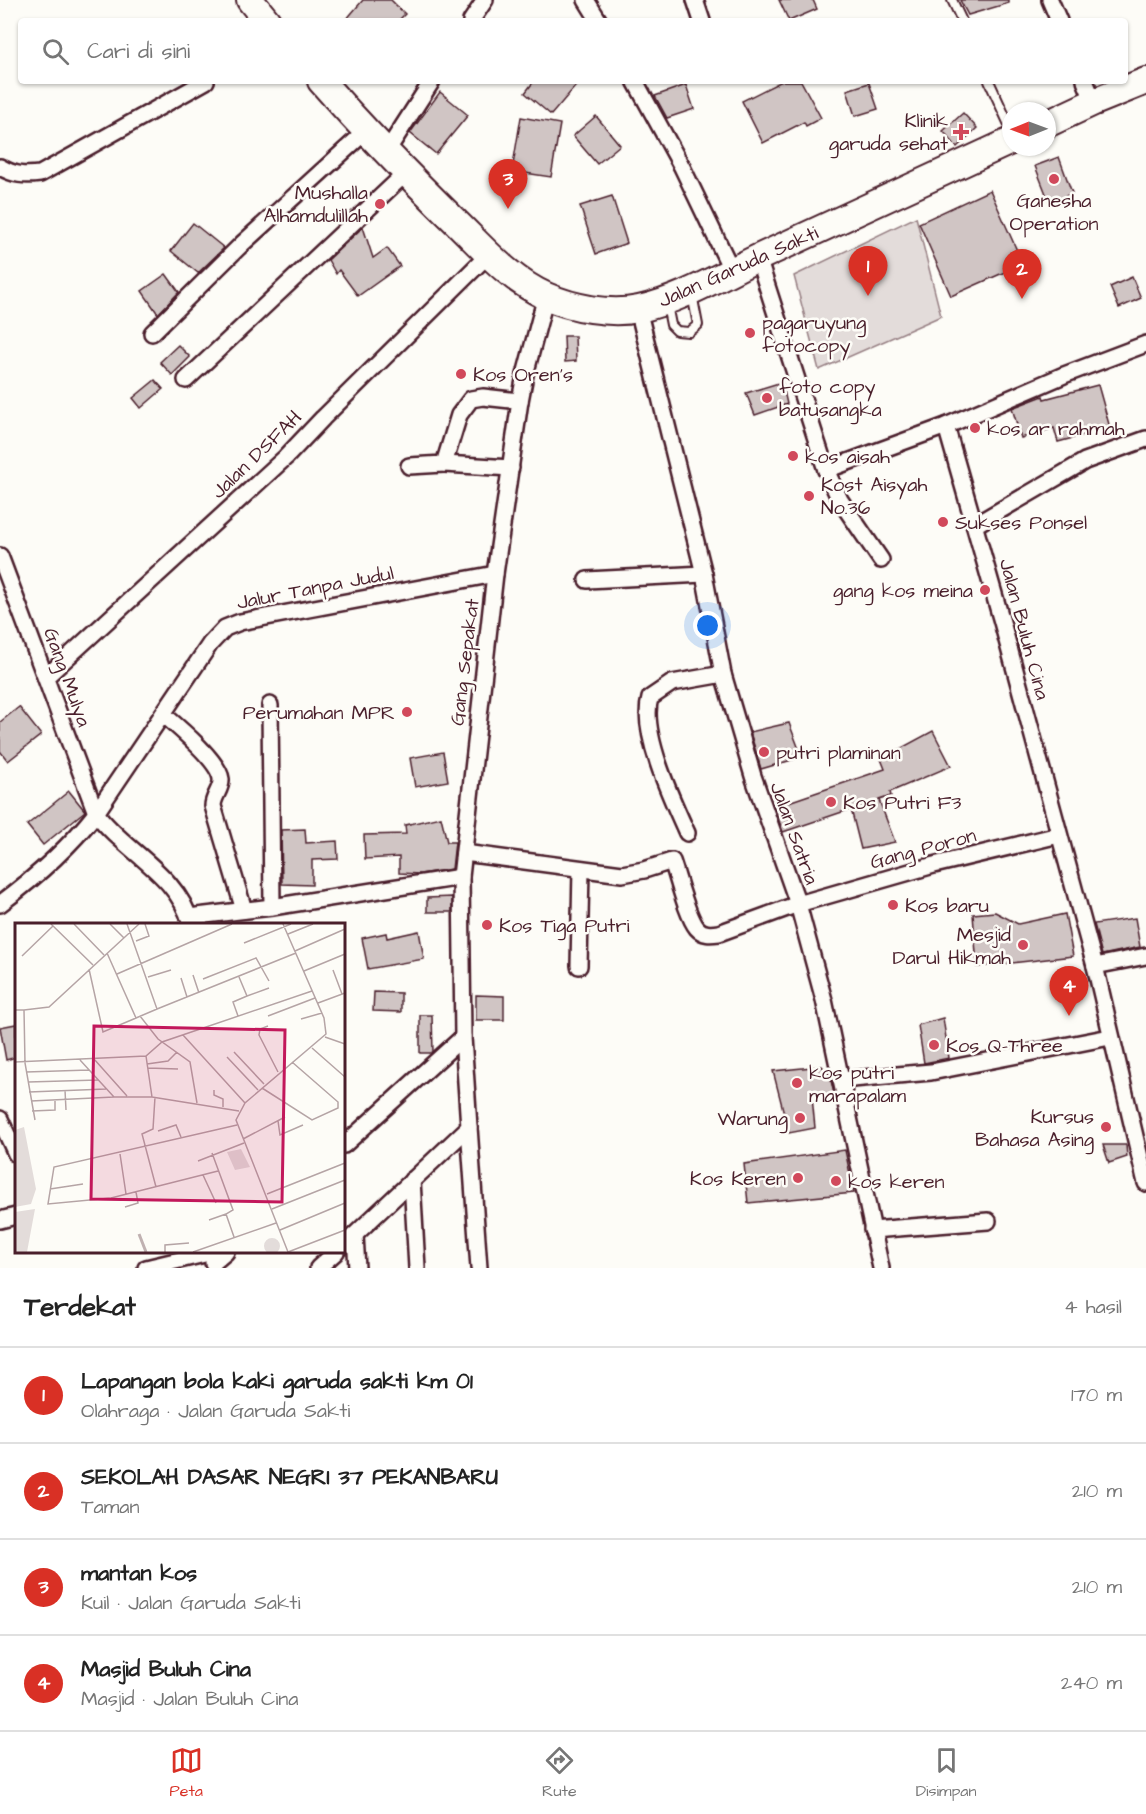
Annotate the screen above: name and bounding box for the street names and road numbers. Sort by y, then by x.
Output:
street label: Jalan Garuda Sakti [654,219,823,315]
street label: Jalan DSFAH [205,404,308,505]
street label: Jalan Buluh Cina [992,556,1056,703]
street label: Jalur Tanpa Judul [234,559,396,617]
street label: Gang Sepakat [443,597,488,727]
street label: Gang Mulya [35,624,98,731]
street label: Jalan Satria [763,778,826,889]
street label: Gang Poron [867,821,980,878]

